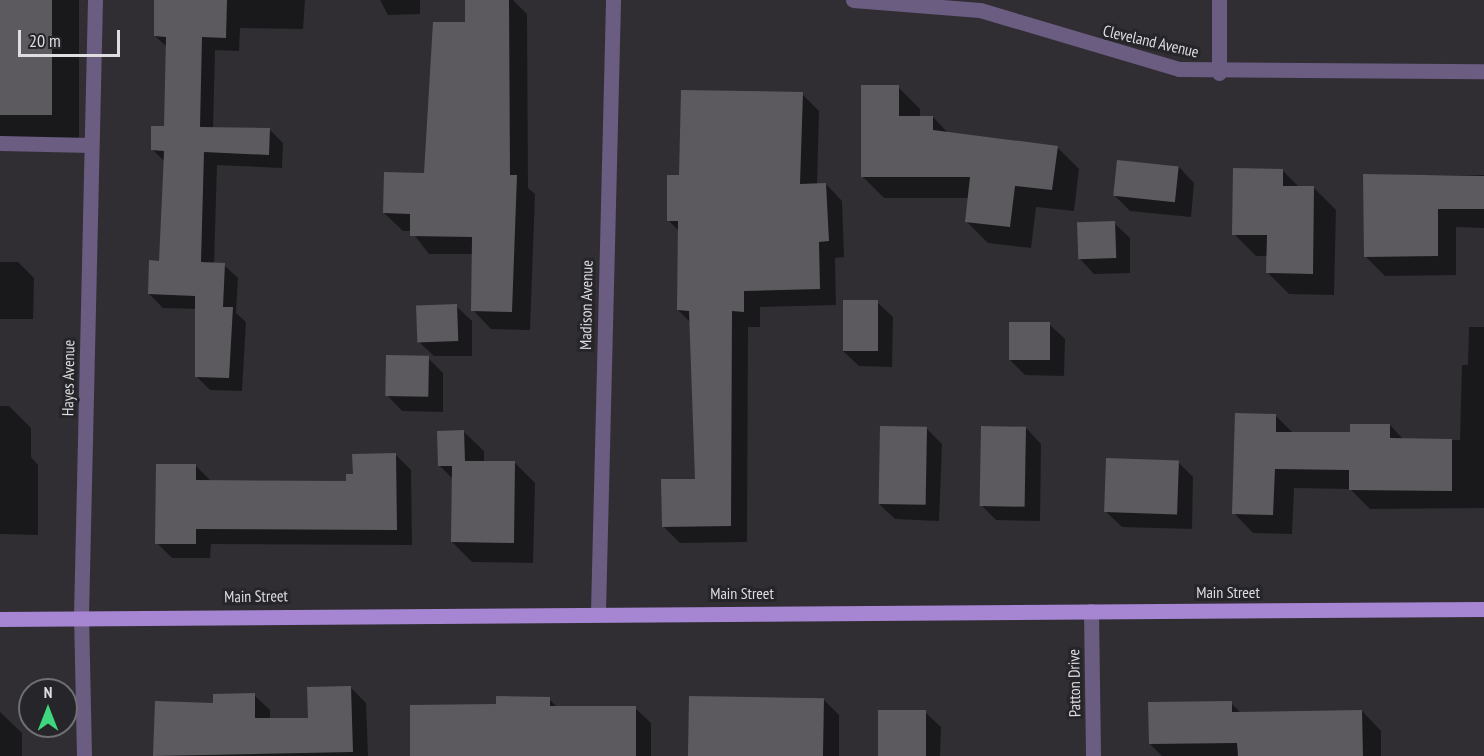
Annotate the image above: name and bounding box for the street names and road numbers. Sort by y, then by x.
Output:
street label: Cleveland Avenue [1101,21,1201,61]
street label: Madison Avenue [576,260,596,350]
street label: Hayes Avenue [58,339,78,417]
street label: Main Street [1196,582,1260,602]
street label: Main Street [710,583,774,603]
street label: Main Street [224,586,288,606]
street label: Patton Drive [1064,649,1084,717]

